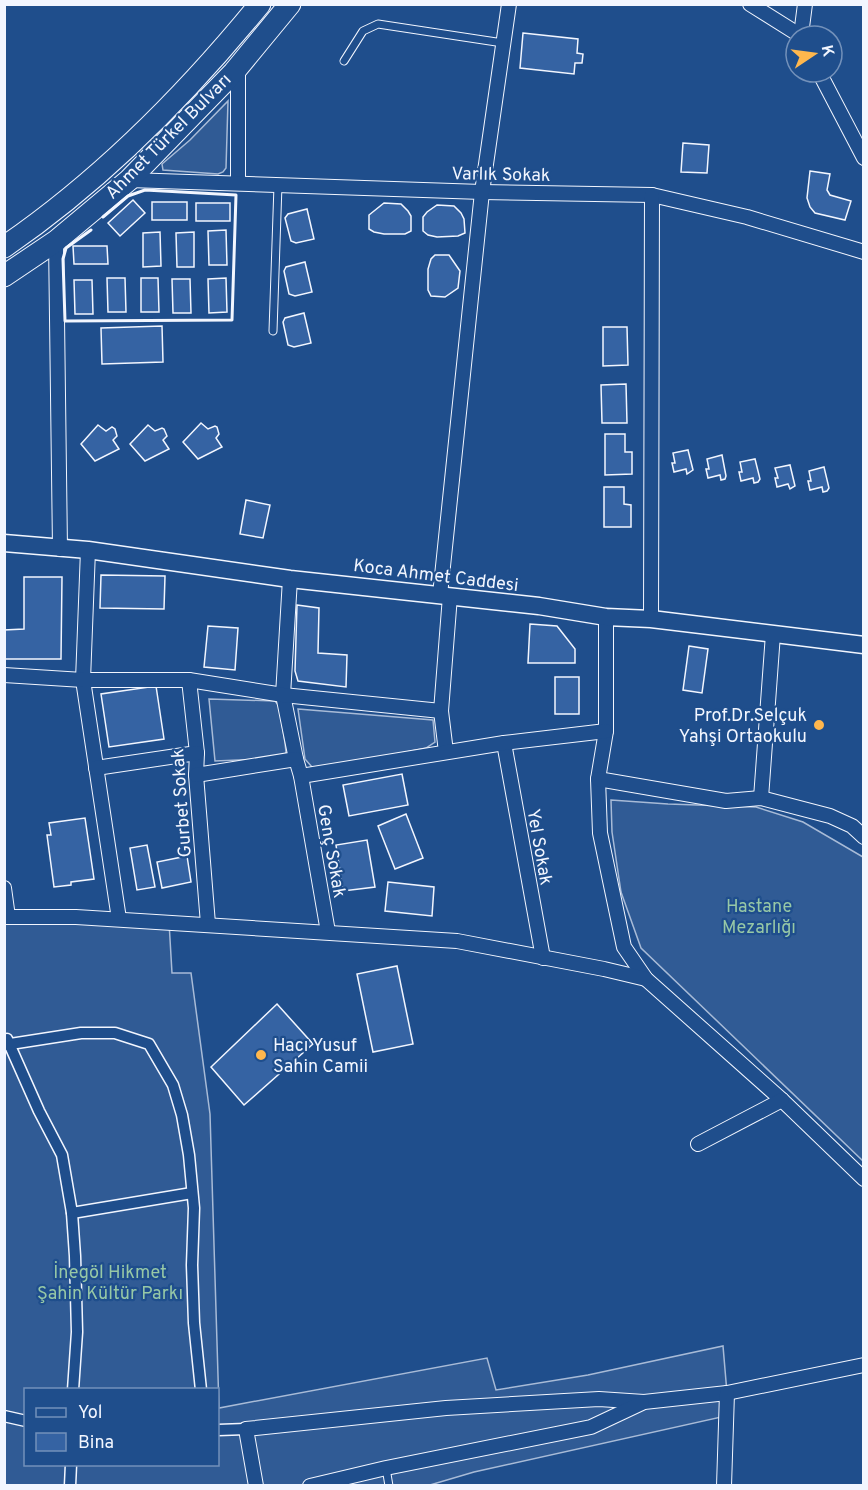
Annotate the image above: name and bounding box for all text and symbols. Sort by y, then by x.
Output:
north arrow [784,24,844,84]
text: K [816,43,838,59]
street label: Ahmet Türkel Bulvarı [101,69,237,205]
street label: Varlık Sokak [451,163,551,188]
street label: Koca Ahmet Caddesi [352,555,520,598]
place label: Prof.Dr.Selçuk Yahşi Ortaokulu [679,705,807,749]
marker: Prof.Dr.Selçuk Yahşi Ortaokulu [812,718,826,732]
street label: Gurbet Sokak [167,748,198,858]
street label: Genç Sokak [311,803,350,900]
street label: Yel Sokak [521,807,557,887]
park label: Hastane Mezarlığı [722,896,796,940]
place label: Hacı Yusuf Sahin Camii [273,1035,368,1079]
marker: Hacı Yusuf Sahin Camii [254,1048,268,1062]
park label: İnegöl Hikmet Şahin Kültür Parkı [37,1260,183,1306]
legend [24,1388,219,1466]
text: Yol [78,1402,103,1425]
text: Bina [78,1432,114,1455]

